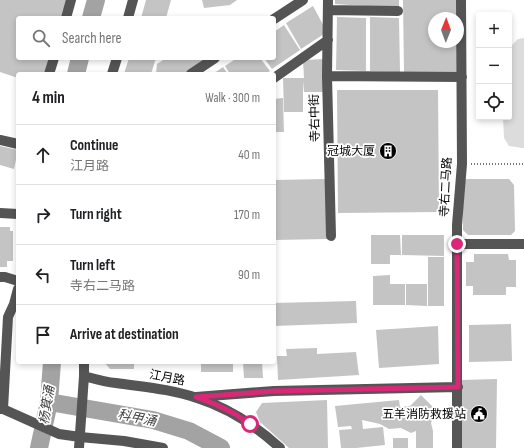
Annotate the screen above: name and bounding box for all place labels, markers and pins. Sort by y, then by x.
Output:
building icon: 冠城大厦 [378,141,398,161]
place label: 冠城大厦 [327,144,375,159]
public building icon: 五羊消防救援站 [469,404,489,424]
place label: 五羊消防救援站 [382,407,466,422]

